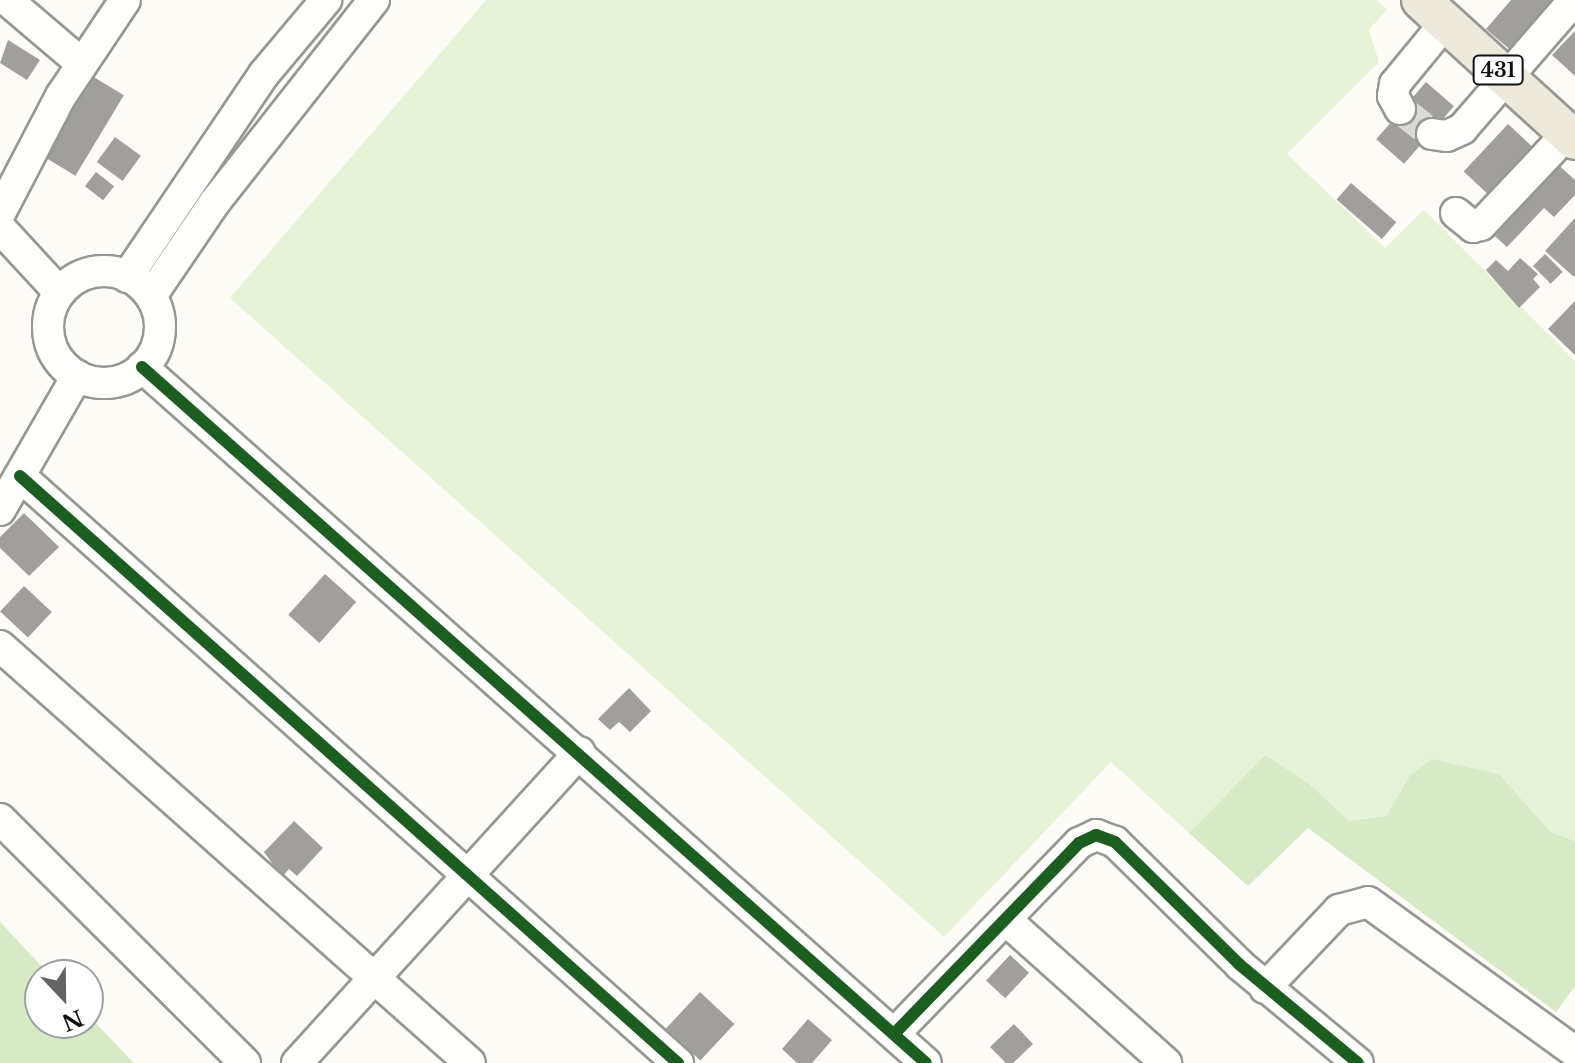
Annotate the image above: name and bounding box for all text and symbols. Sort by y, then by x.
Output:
road number: 431 [1472,54,1524,86]
north arrow [24,959,104,1039]
text: N [58,1003,87,1036]

